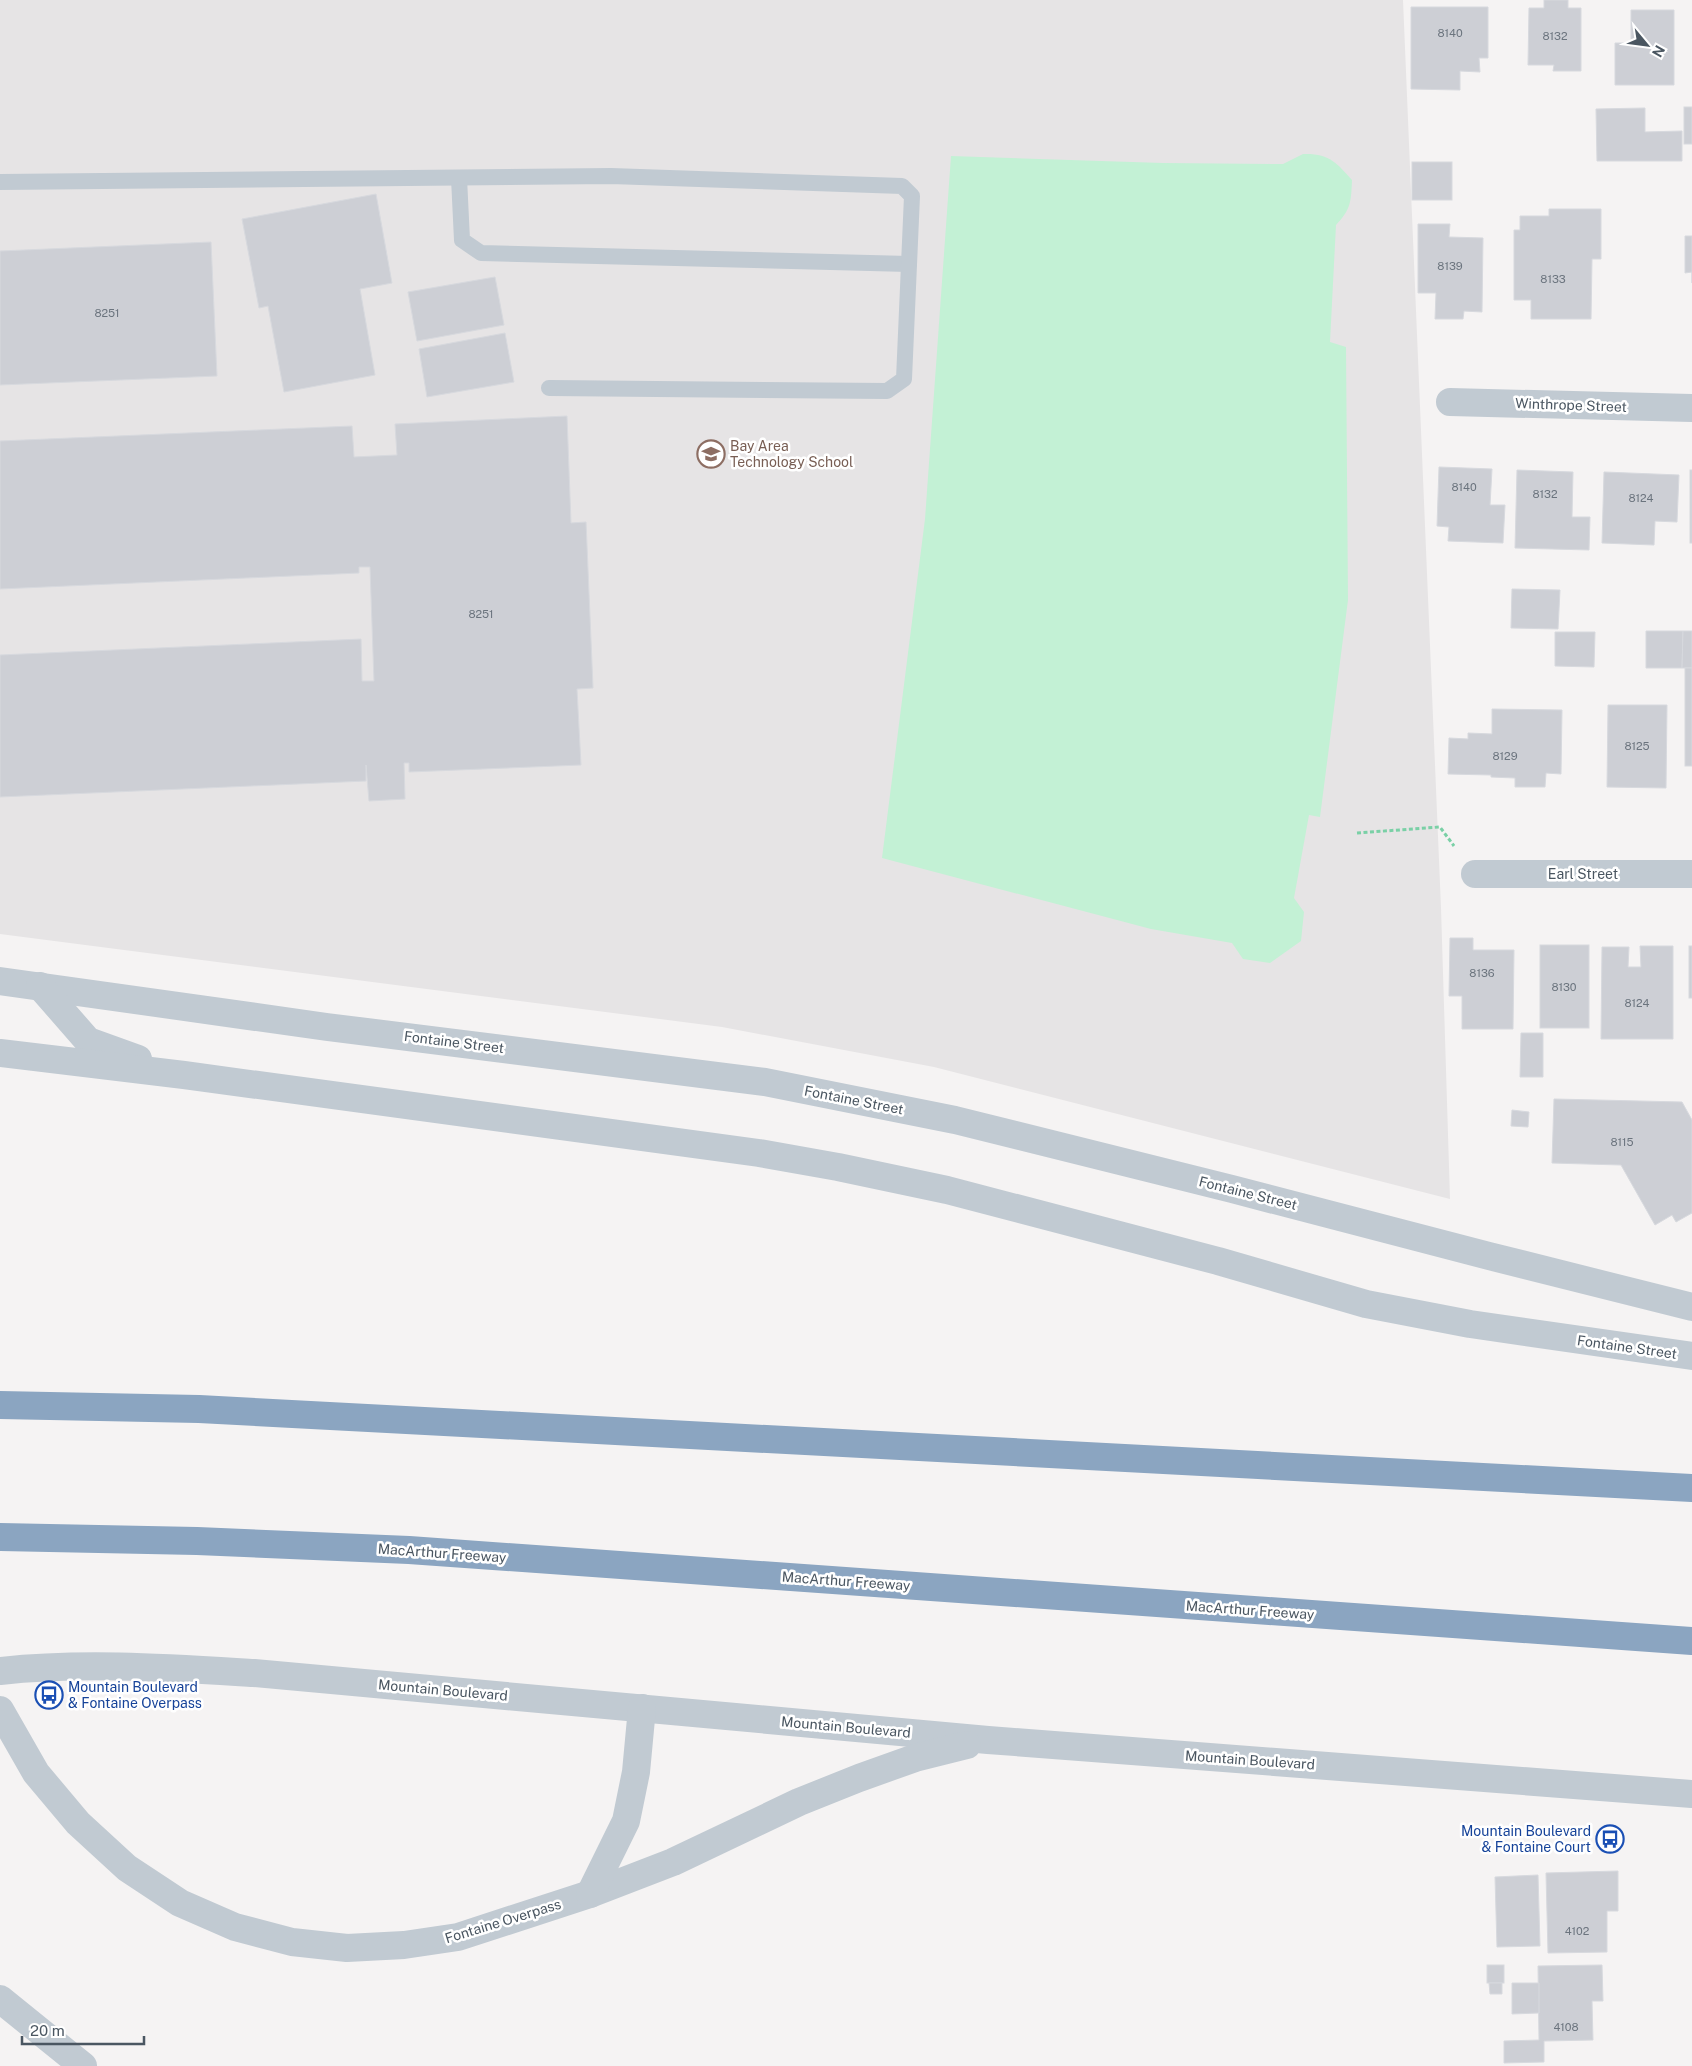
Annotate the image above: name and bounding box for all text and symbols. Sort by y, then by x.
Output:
north arrow [1622,20,1672,70]
house number: 8140 [1437,27,1463,39]
house number: 8132 [1542,30,1568,42]
text: N [1649,43,1668,60]
house number: 8139 [1437,260,1463,272]
house number: 8133 [1540,273,1566,285]
house number: 8251 [94,307,120,319]
street label: Winthrope Street [1515,395,1627,415]
place label: Bay Area Technology School [730,438,853,470]
school or university icon: Bay Area Technology School [696,439,726,469]
house number: 8140 [1451,481,1477,493]
house number: 8132 [1532,488,1558,500]
house number: 8124 [1628,492,1654,504]
house number: 8251 [468,608,494,620]
house number: 8125 [1624,740,1650,752]
house number: 8129 [1492,750,1518,762]
street label: Earl Street [1548,866,1618,882]
house number: 8136 [1469,967,1495,979]
house number: 8130 [1551,981,1577,993]
house number: 8124 [1624,997,1650,1009]
street label: Fontaine Street [403,1028,505,1056]
street label: Fontaine Street [803,1083,905,1117]
house number: 8115 [1610,1136,1634,1148]
street label: Fontaine Street [1197,1173,1299,1213]
street label: Fontaine Street [1576,1332,1678,1362]
street label: MacArthur Freeway [377,1541,507,1566]
street label: MacArthur Freeway [781,1569,911,1594]
street label: MacArthur Freeway [1185,1598,1315,1623]
street label: Mountain Boulevard [378,1676,508,1704]
place label: Mountain Boulevard & Fontaine Overpass [68,1679,202,1711]
bus stop icon: Mountain Boulevard & Fontaine Overpass [34,1680,64,1710]
street label: Mountain Boulevard [781,1713,911,1741]
street label: Mountain Boulevard [1185,1747,1315,1773]
place label: Mountain Boulevard & Fontaine Court [1461,1823,1591,1855]
bus stop icon: Mountain Boulevard & Fontaine Court [1595,1824,1625,1854]
street label: Fontaine Overpass [443,1896,563,1946]
house number: 4102 [1565,1925,1590,1937]
scale bar [22,2014,145,2046]
house number: 4108 [1553,2021,1579,2033]
text: 20 m [30,2022,65,2039]

